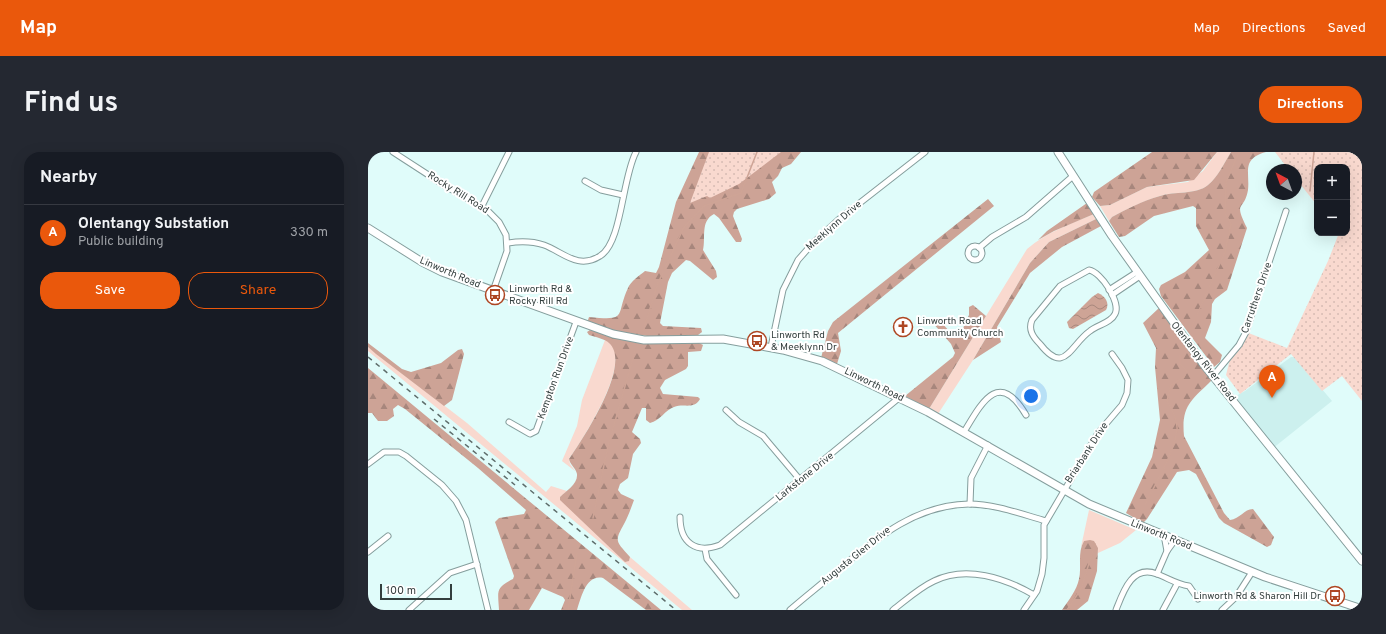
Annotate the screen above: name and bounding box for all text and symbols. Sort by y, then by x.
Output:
text: Map [20,16,57,40]
text: Map [1194,20,1220,37]
text: Directions [1242,20,1306,37]
text: Saved [1328,20,1366,37]
text: Find us [24,86,118,122]
button: Directions [1259,86,1362,123]
north arrow [1266,164,1302,200]
map controls [1314,164,1350,236]
button: + [1314,164,1350,200]
text: Nearby [40,167,97,189]
street label: Rocky Rill Road [425,169,491,217]
street label: Meeklynn Drive [803,198,865,254]
button: − [1314,200,1350,236]
text: Olentangy Substation [78,215,229,234]
text: A [48,225,58,241]
text: 330 m [290,225,328,241]
text: Public building [78,234,164,250]
street label: Linworth Road [418,254,482,292]
street label: Carruthers Drive [1239,261,1275,335]
button: Save [40,272,180,309]
button: Share [188,272,328,309]
place label: Linworth Rd & Rocky Rill Rd [509,283,572,308]
bus stop icon: Linworth Rd & Rocky Rill Rd [484,284,506,306]
place label: Linworth Road Community Church [917,315,1003,340]
church icon: Linworth Road Community Church [892,316,914,338]
street label: Olentangy River Road [1168,319,1238,405]
place label: Linworth Rd & Meeklynn Dr [771,329,837,354]
bus stop icon: Linworth Rd & Meeklynn Dr [746,330,768,352]
street label: Kempton Run Drive [535,335,577,421]
street label: Linworth Road [842,365,906,405]
pin: A [1259,365,1285,398]
your location [1021,386,1041,406]
street label: Briarbank Drive [1062,420,1112,486]
street label: Larkstone Drive [773,450,837,504]
street label: Linworth Road [1128,517,1194,553]
street label: Augusta Glen Drive [818,524,894,588]
scale bar [380,582,452,601]
text: 100 m [386,584,416,598]
bus stop icon: Linworth Rd & Sharon Hill Dr [1324,585,1346,607]
place label: Linworth Rd & Sharon Hill Dr [1194,590,1321,603]

